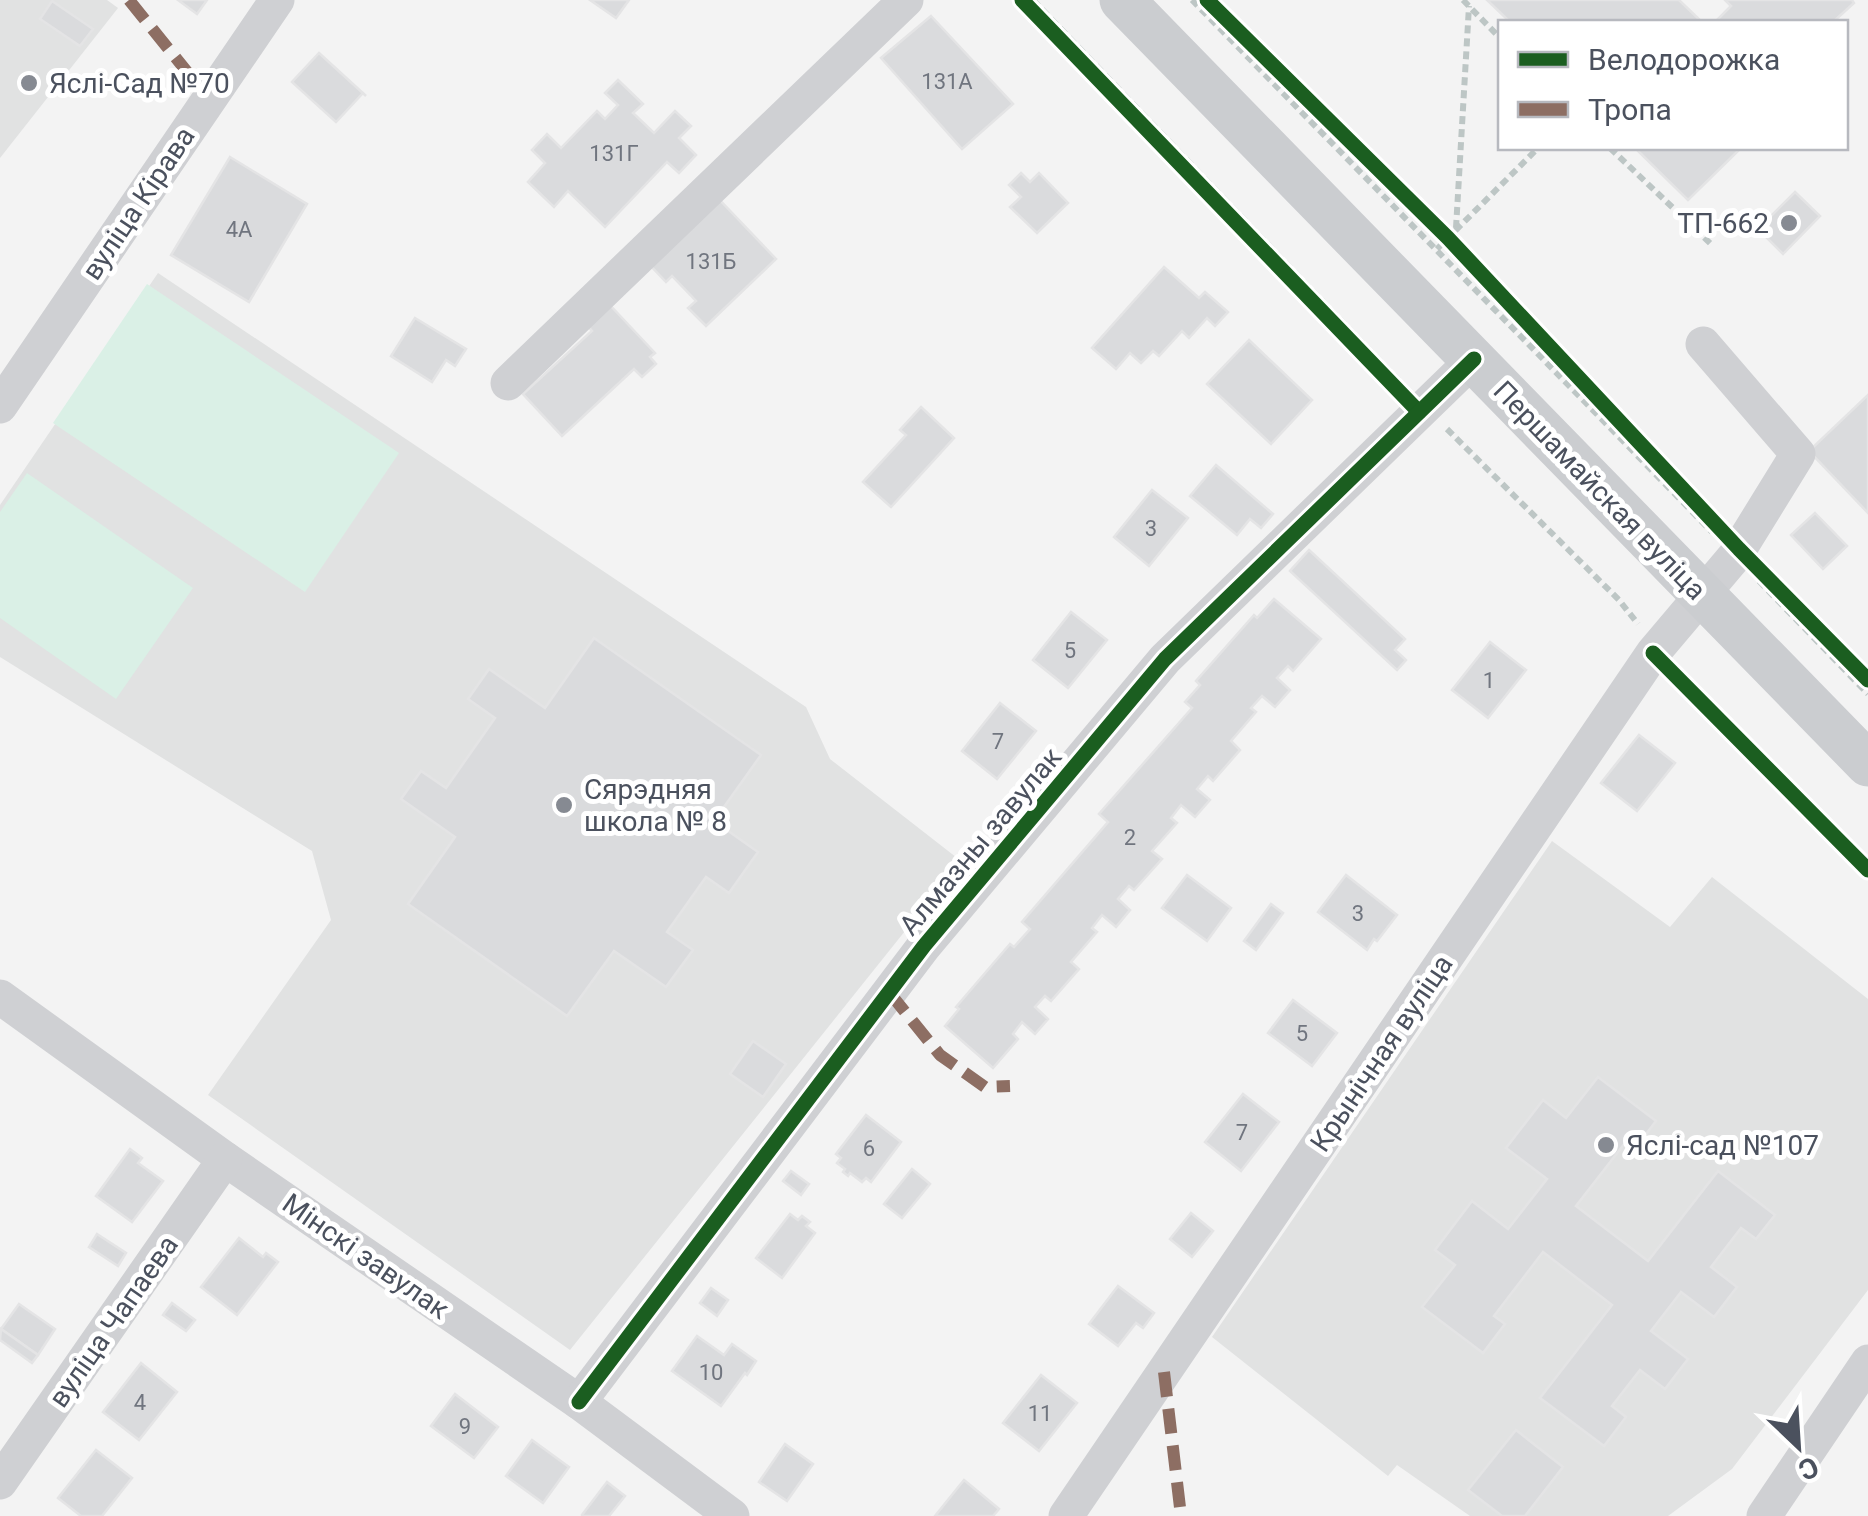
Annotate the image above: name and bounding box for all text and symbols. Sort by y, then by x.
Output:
legend [1498,20,1848,150]
text: Велодорожка [1588,42,1780,77]
place label: Яслі-Сад №70 [49,67,230,100]
house number: 131А [921,69,973,94]
marker: Яслі-Сад №70 [18,72,40,94]
text: Тропа [1588,92,1672,127]
street label: вуліца Кірава [75,121,202,286]
house number: 131Г [589,141,639,166]
place label: ТП-662 [1677,207,1769,240]
marker: ТП-662 [1778,212,1800,234]
house number: 4А [226,217,253,242]
house number: 131Б [686,249,736,274]
street label: Першамайская вуліца [1487,374,1713,607]
house number: 3 [1145,516,1157,541]
house number: 5 [1064,638,1076,663]
house number: 1 [1483,668,1495,693]
house number: 7 [992,729,1004,754]
street label: Алмазны завулак [892,741,1068,942]
place label: Сярэдняя школа № 8 [584,773,727,838]
marker: Сярэдняя школа № 8 [553,794,575,816]
house number: 2 [1124,825,1136,850]
house number: 3 [1352,901,1364,926]
street label: Крынічная вуліца [1303,949,1460,1158]
house number: 5 [1296,1021,1308,1046]
house number: 7 [1236,1120,1248,1145]
place label: Яслі-сад №107 [1626,1129,1819,1162]
marker: Яслі-сад №107 [1595,1134,1617,1156]
house number: 6 [863,1136,875,1161]
street label: Мінскі завулак [276,1187,455,1326]
street label: вуліца Чапаева [42,1229,185,1414]
house number: 10 [699,1360,723,1385]
house number: 4 [134,1390,146,1415]
north arrow [1748,1396,1848,1496]
house number: 11 [1028,1401,1052,1426]
house number: 9 [459,1414,471,1439]
text: С [1793,1449,1824,1487]

